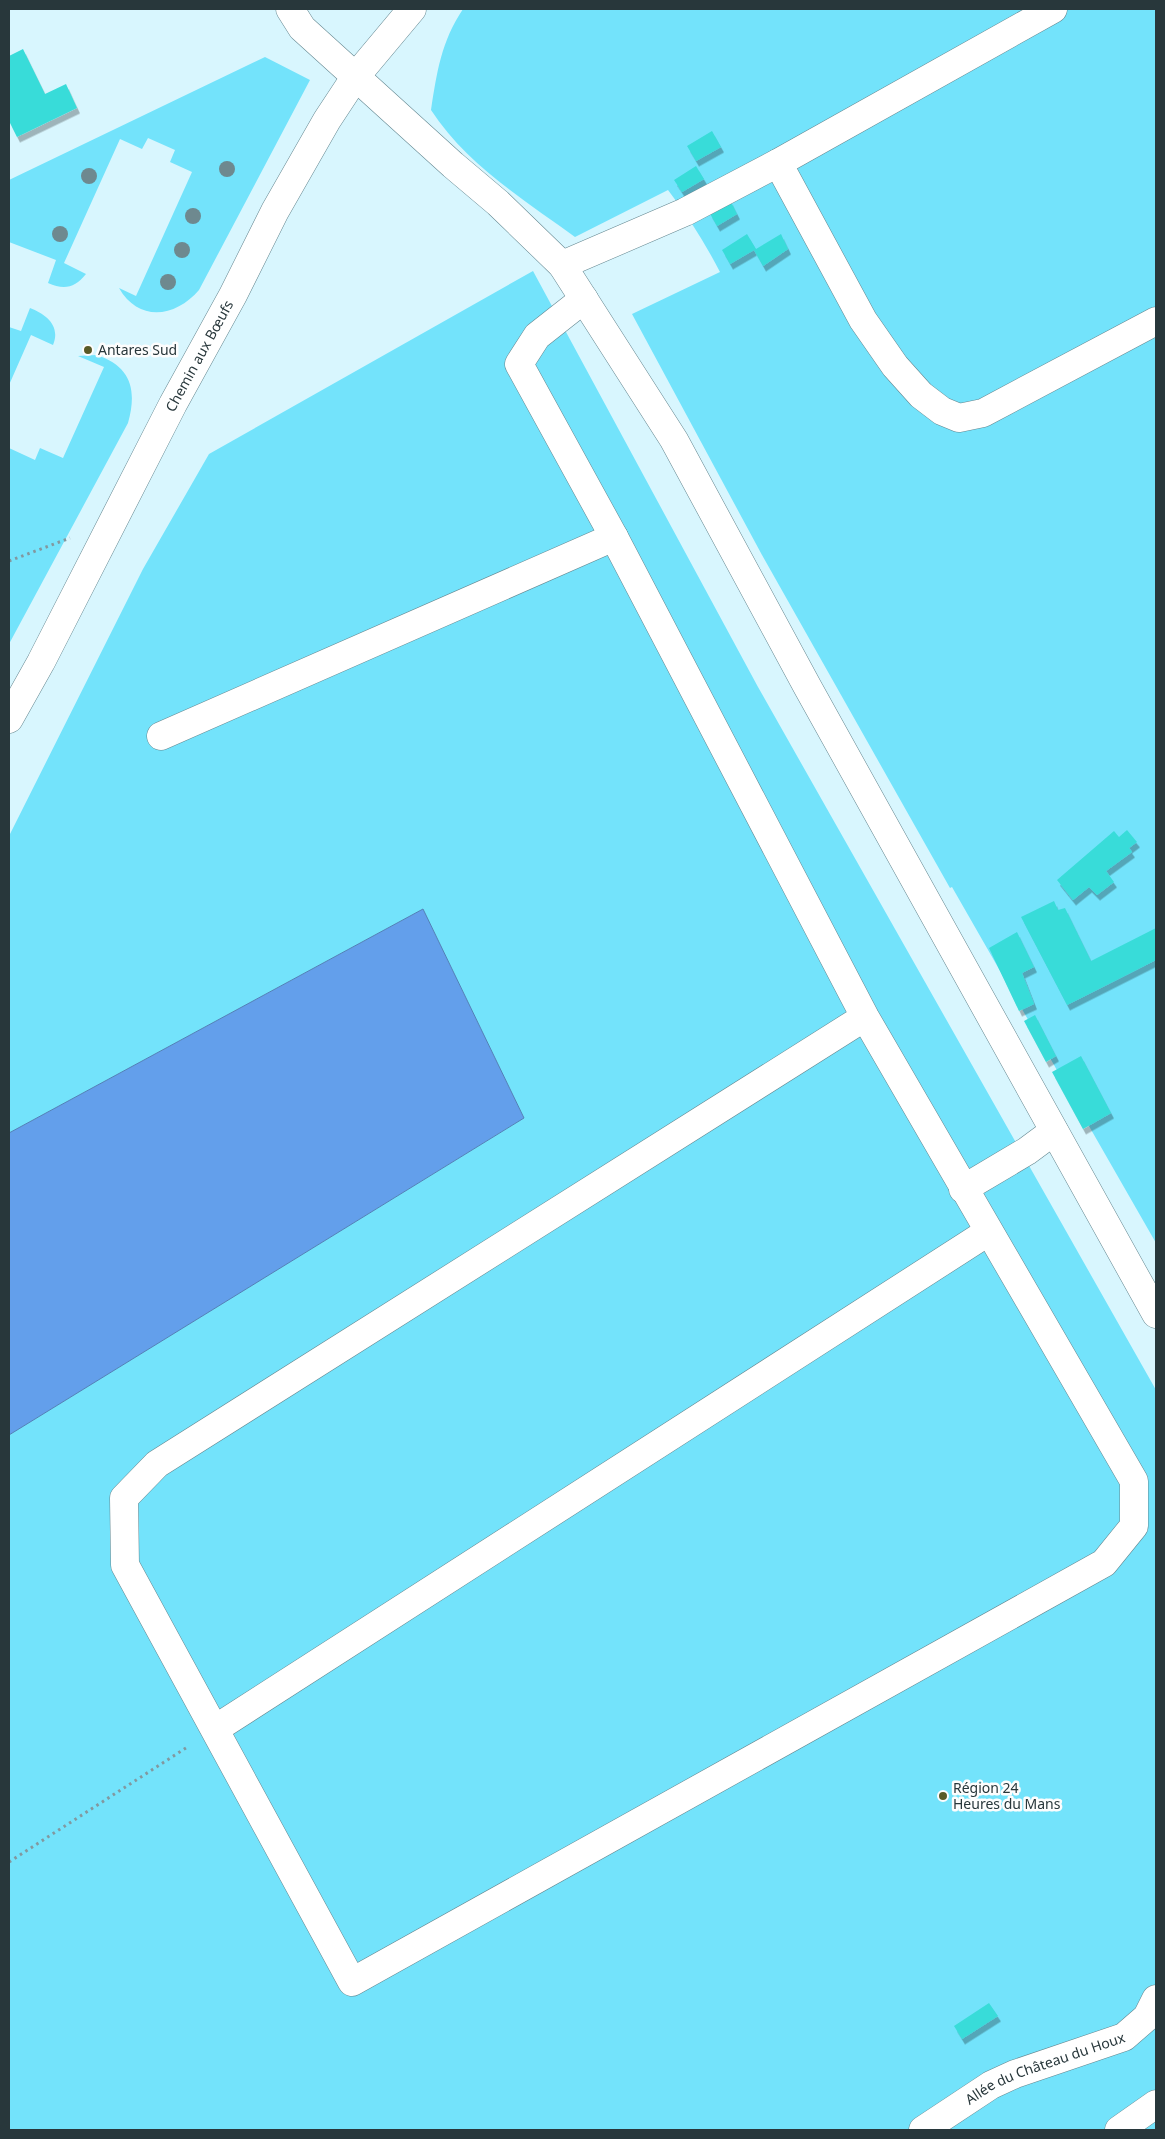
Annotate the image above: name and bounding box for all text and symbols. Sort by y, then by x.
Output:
street label: Chemin aux Bœufs [161,296,237,415]
place label: Antares Sud [98,340,177,359]
marker: Antares Sud [82,344,94,356]
place label: Région 24 Heures du Mans [953,1778,1061,1813]
marker: Région 24 Heures du Mans [937,1790,949,1802]
street label: Allée du Château du Houx [961,2027,1128,2109]

